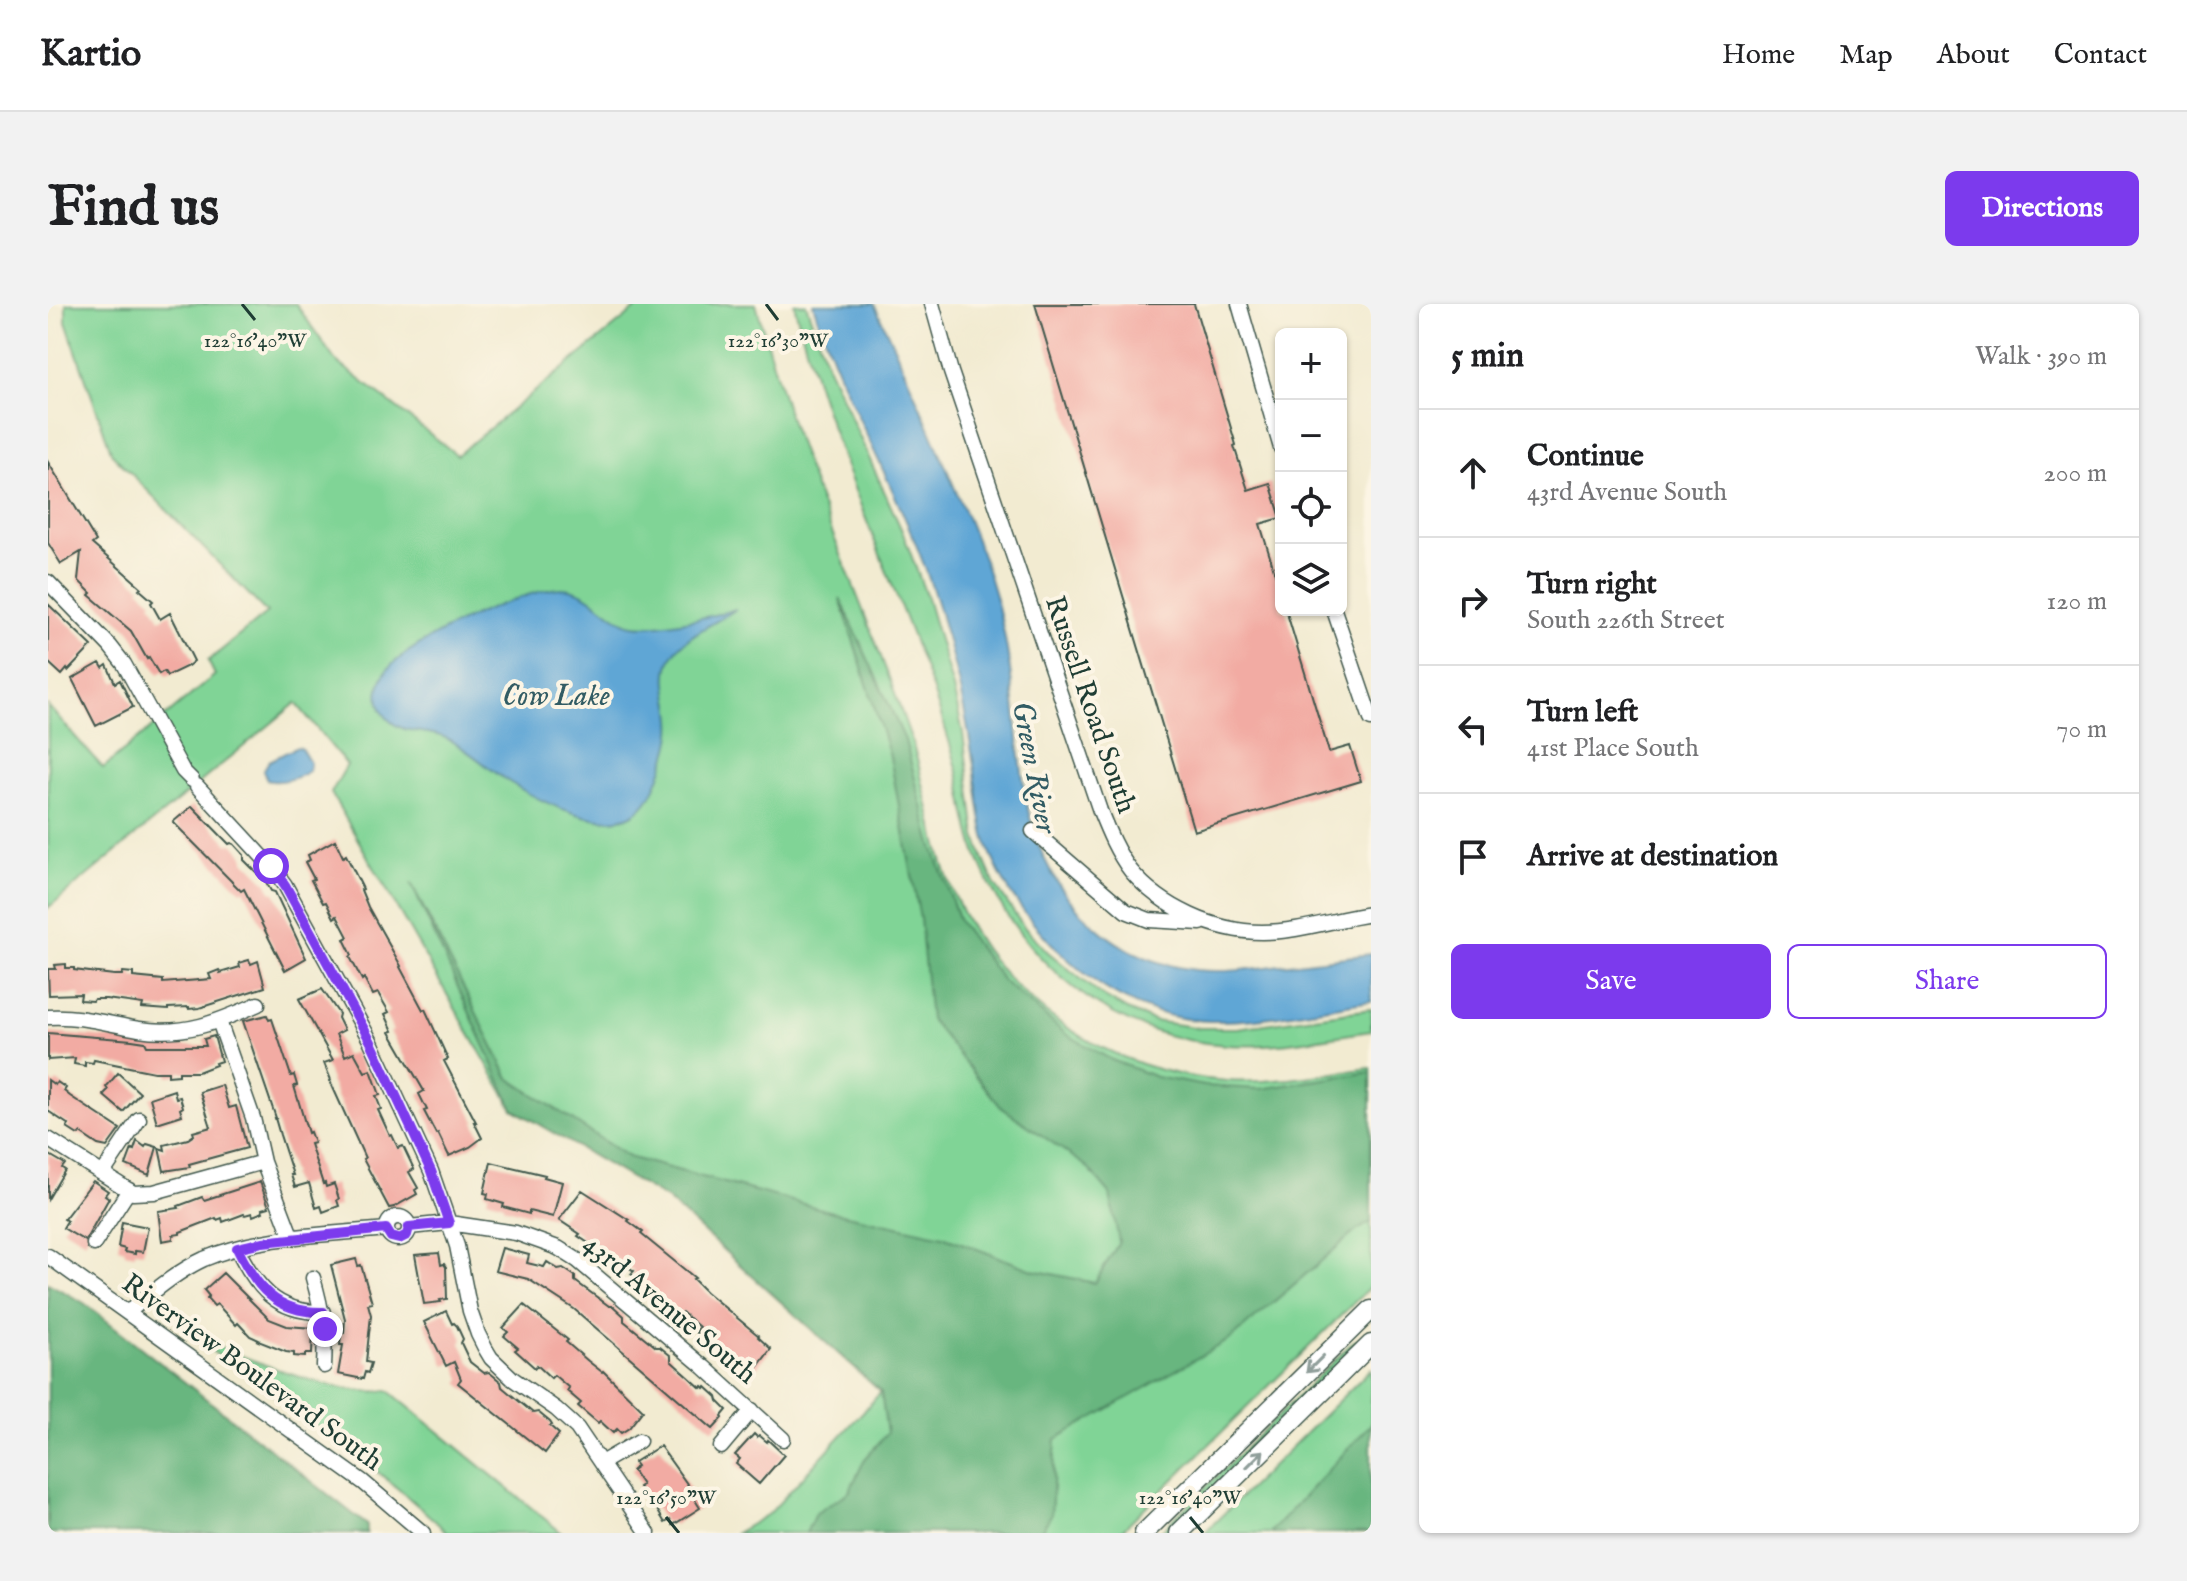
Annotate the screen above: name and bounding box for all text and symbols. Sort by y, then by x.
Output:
text: Kartio [40,31,141,79]
text: Home [1722,38,1795,73]
text: Map [1839,38,1893,73]
text: About [1937,38,2010,73]
text: Contact [2054,38,2147,73]
button: Directions [1945,171,2139,246]
text: Find us [48,173,219,244]
map controls [1275,328,1347,616]
button: + [1275,328,1347,400]
text: 122°16'40"W [204,329,307,354]
text: 122°16'30"W [728,329,829,354]
text: 5 min [1451,335,1524,378]
text: Walk · 390 m [1975,340,2107,373]
button: − [1275,400,1347,472]
text: Continue [1527,438,1644,476]
icon: ahead [1451,451,1495,495]
text: 200 m [2043,457,2107,490]
button: locate [1275,472,1347,544]
text: 43rd Avenue South [1527,476,1727,509]
button: layers [1275,544,1347,616]
text: Turn right [1527,566,1657,604]
icon: right [1451,579,1495,623]
text: 120 m [2047,585,2107,618]
street label: Russell Road South [1036,592,1143,818]
text: South 226th Street [1527,604,1725,637]
water label: Cow Lake [502,678,610,716]
text: Turn left [1527,694,1638,732]
water label: Green River [1002,698,1065,838]
icon: left [1451,707,1495,751]
text: 70 m [2056,713,2107,746]
text: 41st Place South [1527,732,1699,765]
icon: arrive [1451,835,1495,879]
text: Arrive at destination [1527,838,1778,876]
route start [253,848,289,884]
button: Save [1451,944,1771,1019]
button: Share [1787,944,2107,1019]
street label: 43rd Avenue South [576,1227,763,1393]
street label: Riverview Boulevard South [114,1267,389,1479]
route end [307,1311,343,1347]
one-way arrow [1305,1355,1325,1374]
one-way arrow [1245,1449,1265,1468]
text: 122°16'50"W [616,1486,717,1511]
text: 122°16'40"W [1139,1486,1242,1511]

